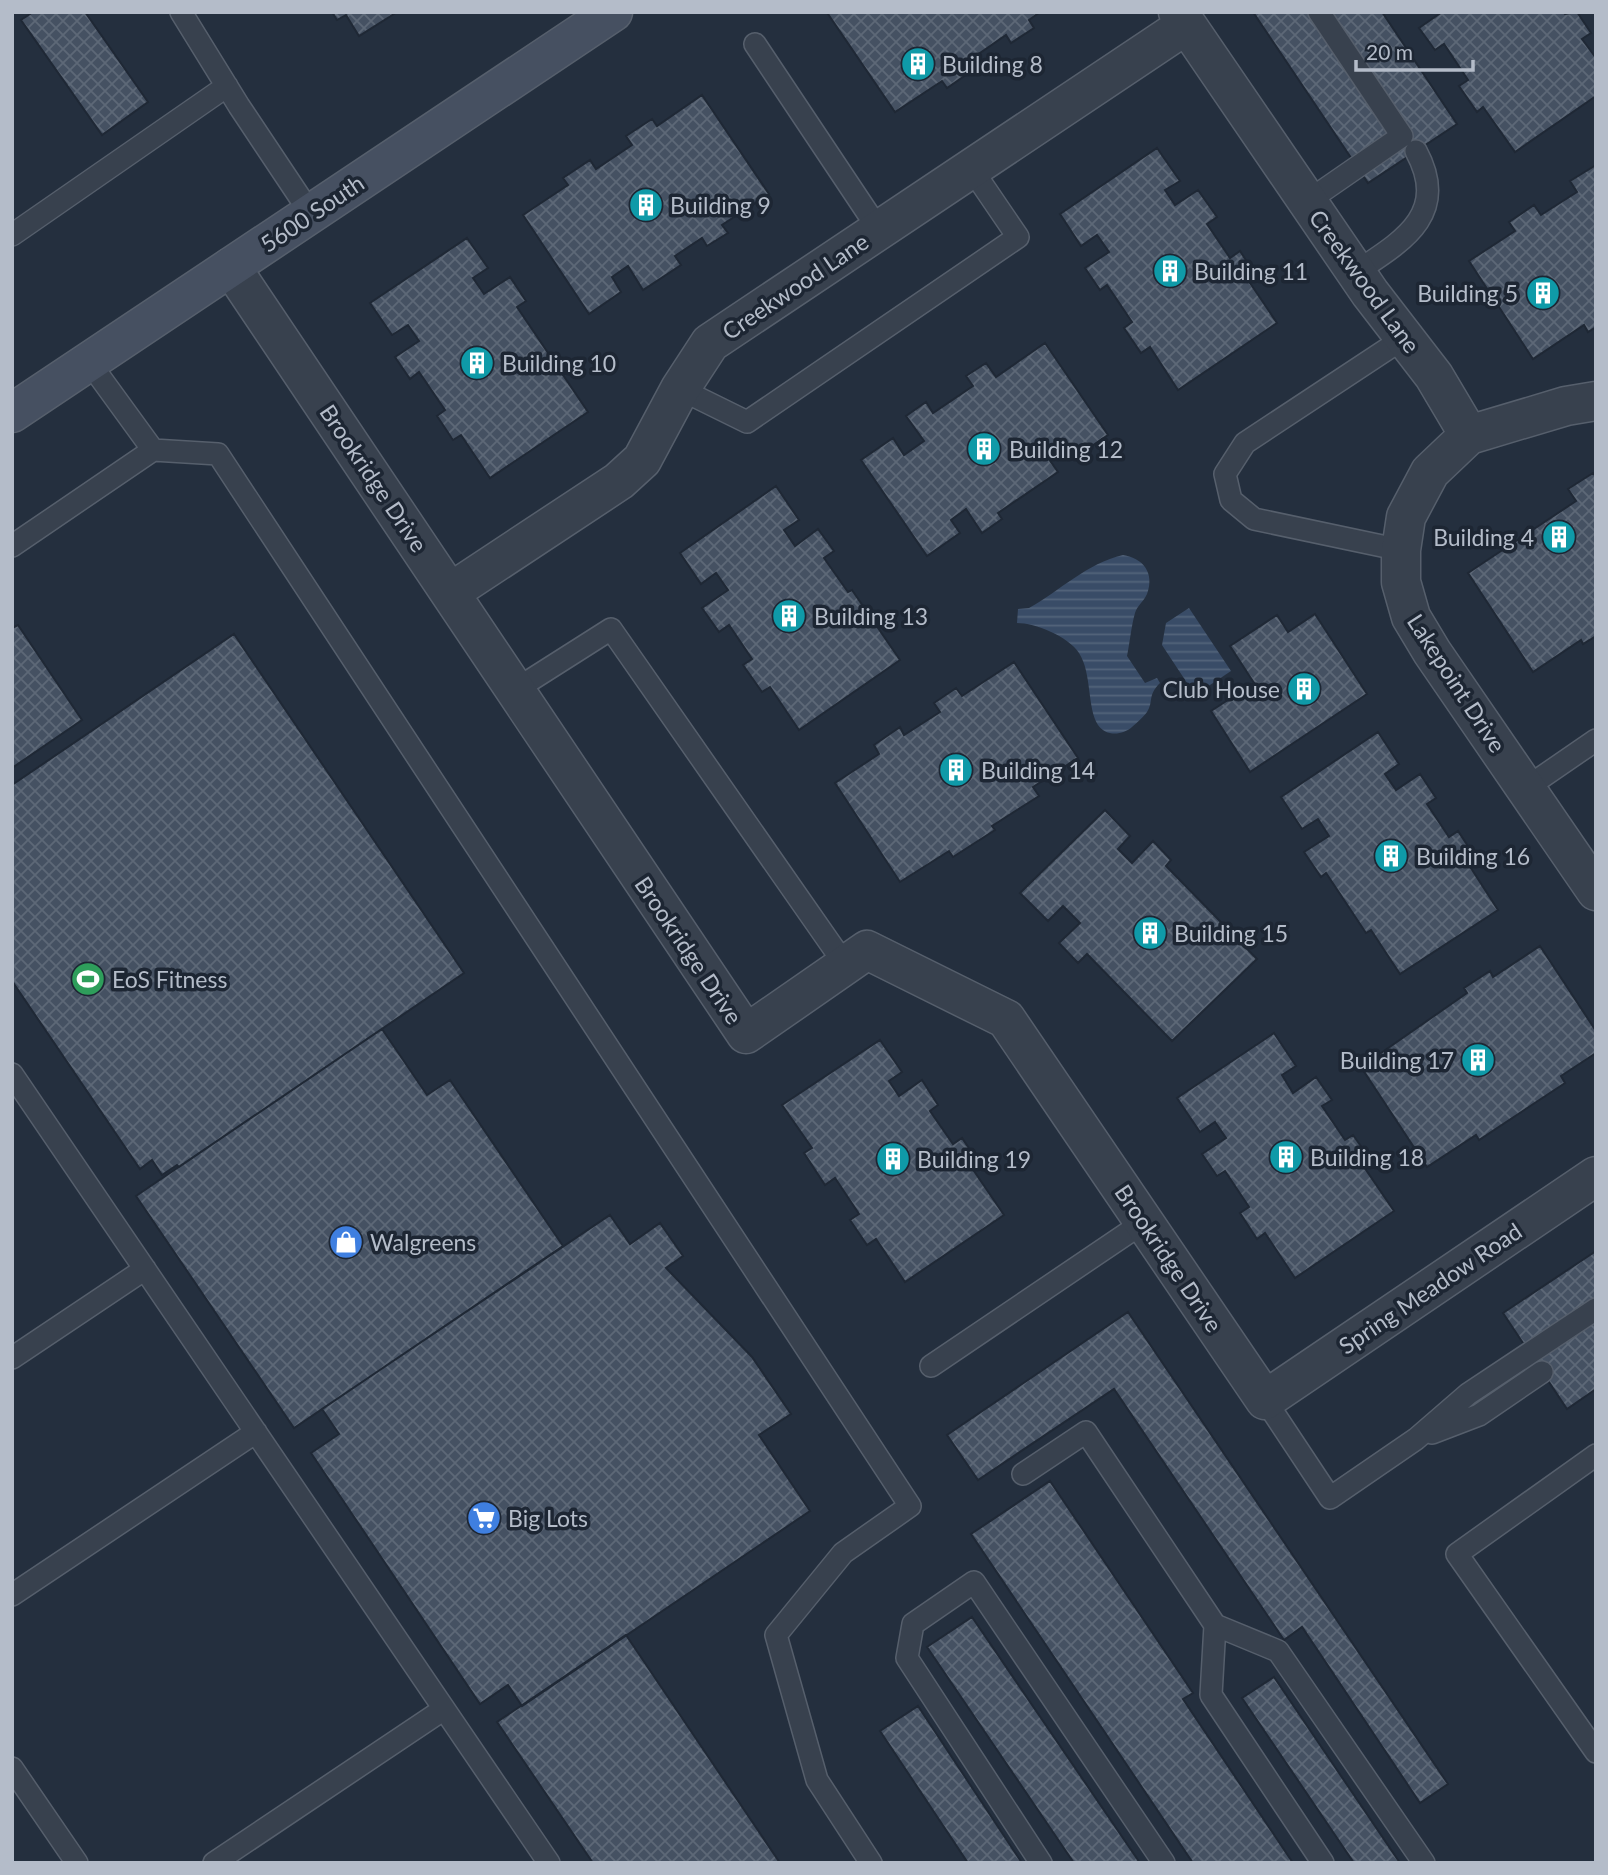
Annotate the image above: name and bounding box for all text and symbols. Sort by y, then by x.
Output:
scale bar [1356,28,1473,72]
text: 20 m [1366,39,1413,64]
building icon: Building 8 [899,45,937,83]
place label: Building 8 [942,50,1043,78]
street label: 5600 South [255,168,369,258]
building icon: Building 9 [627,186,665,224]
place label: Building 9 [670,191,771,219]
street label: Creekwood Lane [1304,204,1426,358]
street label: Creekwood Lane [717,227,873,345]
building icon: Building 11 [1151,252,1189,290]
place label: Building 11 [1194,257,1308,285]
building icon: Building 5 [1524,274,1562,312]
place label: Building 5 [1417,279,1518,307]
building icon: Building 10 [458,344,496,382]
place label: Building 10 [502,349,616,377]
street label: Brookridge Drive [314,399,434,557]
building icon: Building 12 [965,430,1003,468]
place label: Building 12 [1009,435,1123,463]
building icon: Building 4 [1540,518,1578,556]
place label: Building 4 [1433,523,1534,551]
building icon: Building 13 [770,597,808,635]
place label: Building 13 [814,602,928,630]
street label: Lakepoint Drive [1402,608,1512,758]
building icon: Club House [1285,670,1323,708]
place label: Club House [1162,675,1280,703]
building icon: Building 14 [937,751,975,789]
place label: Building 14 [981,756,1095,784]
building icon: Building 16 [1372,837,1410,875]
place label: Building 16 [1416,842,1530,870]
street label: Brookridge Drive [629,871,749,1029]
building icon: Building 15 [1131,914,1169,952]
place label: Building 15 [1174,919,1288,947]
sports icon: EoS Fitness [69,960,107,998]
place label: EoS Fitness [112,965,227,993]
building icon: Building 17 [1459,1041,1497,1079]
place label: Building 17 [1340,1046,1454,1074]
building icon: Building 18 [1267,1138,1305,1176]
building icon: Building 19 [874,1140,912,1178]
place label: Building 18 [1310,1143,1424,1171]
place label: Building 19 [917,1145,1031,1173]
street label: Brookridge Drive [1109,1179,1229,1337]
street label: Spring Meadow Road [1333,1216,1527,1360]
shop icon: Walgreens [327,1223,365,1261]
place label: Walgreens [370,1228,476,1256]
supermarket icon: Big Lots [465,1499,503,1537]
place label: Big Lots [508,1504,588,1532]

